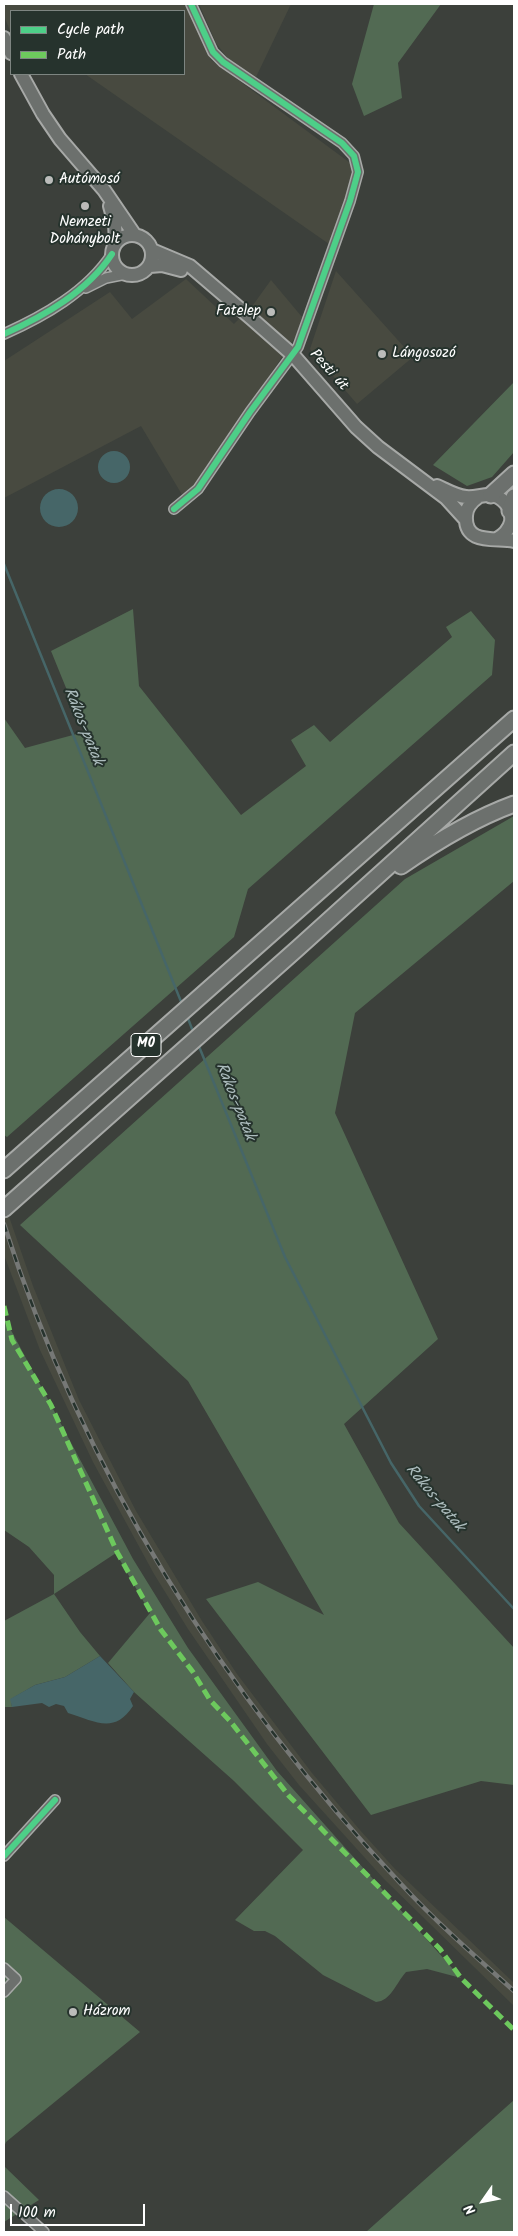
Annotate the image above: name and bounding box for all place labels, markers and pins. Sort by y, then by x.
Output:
place label: Autómosó [59,171,120,189]
marker: Autómosó [43,174,55,186]
marker: Nemzeti Dohánybolt [79,200,91,212]
place label: Nemzeti Dohánybolt [50,214,120,249]
place label: Fatelep [216,303,261,321]
marker: Fatelep [265,306,277,318]
place label: Lángosozó [392,345,456,363]
marker: Lángosozó [376,348,388,360]
place label: Házrom [83,2003,130,2021]
marker: Házrom [67,2006,79,2018]

